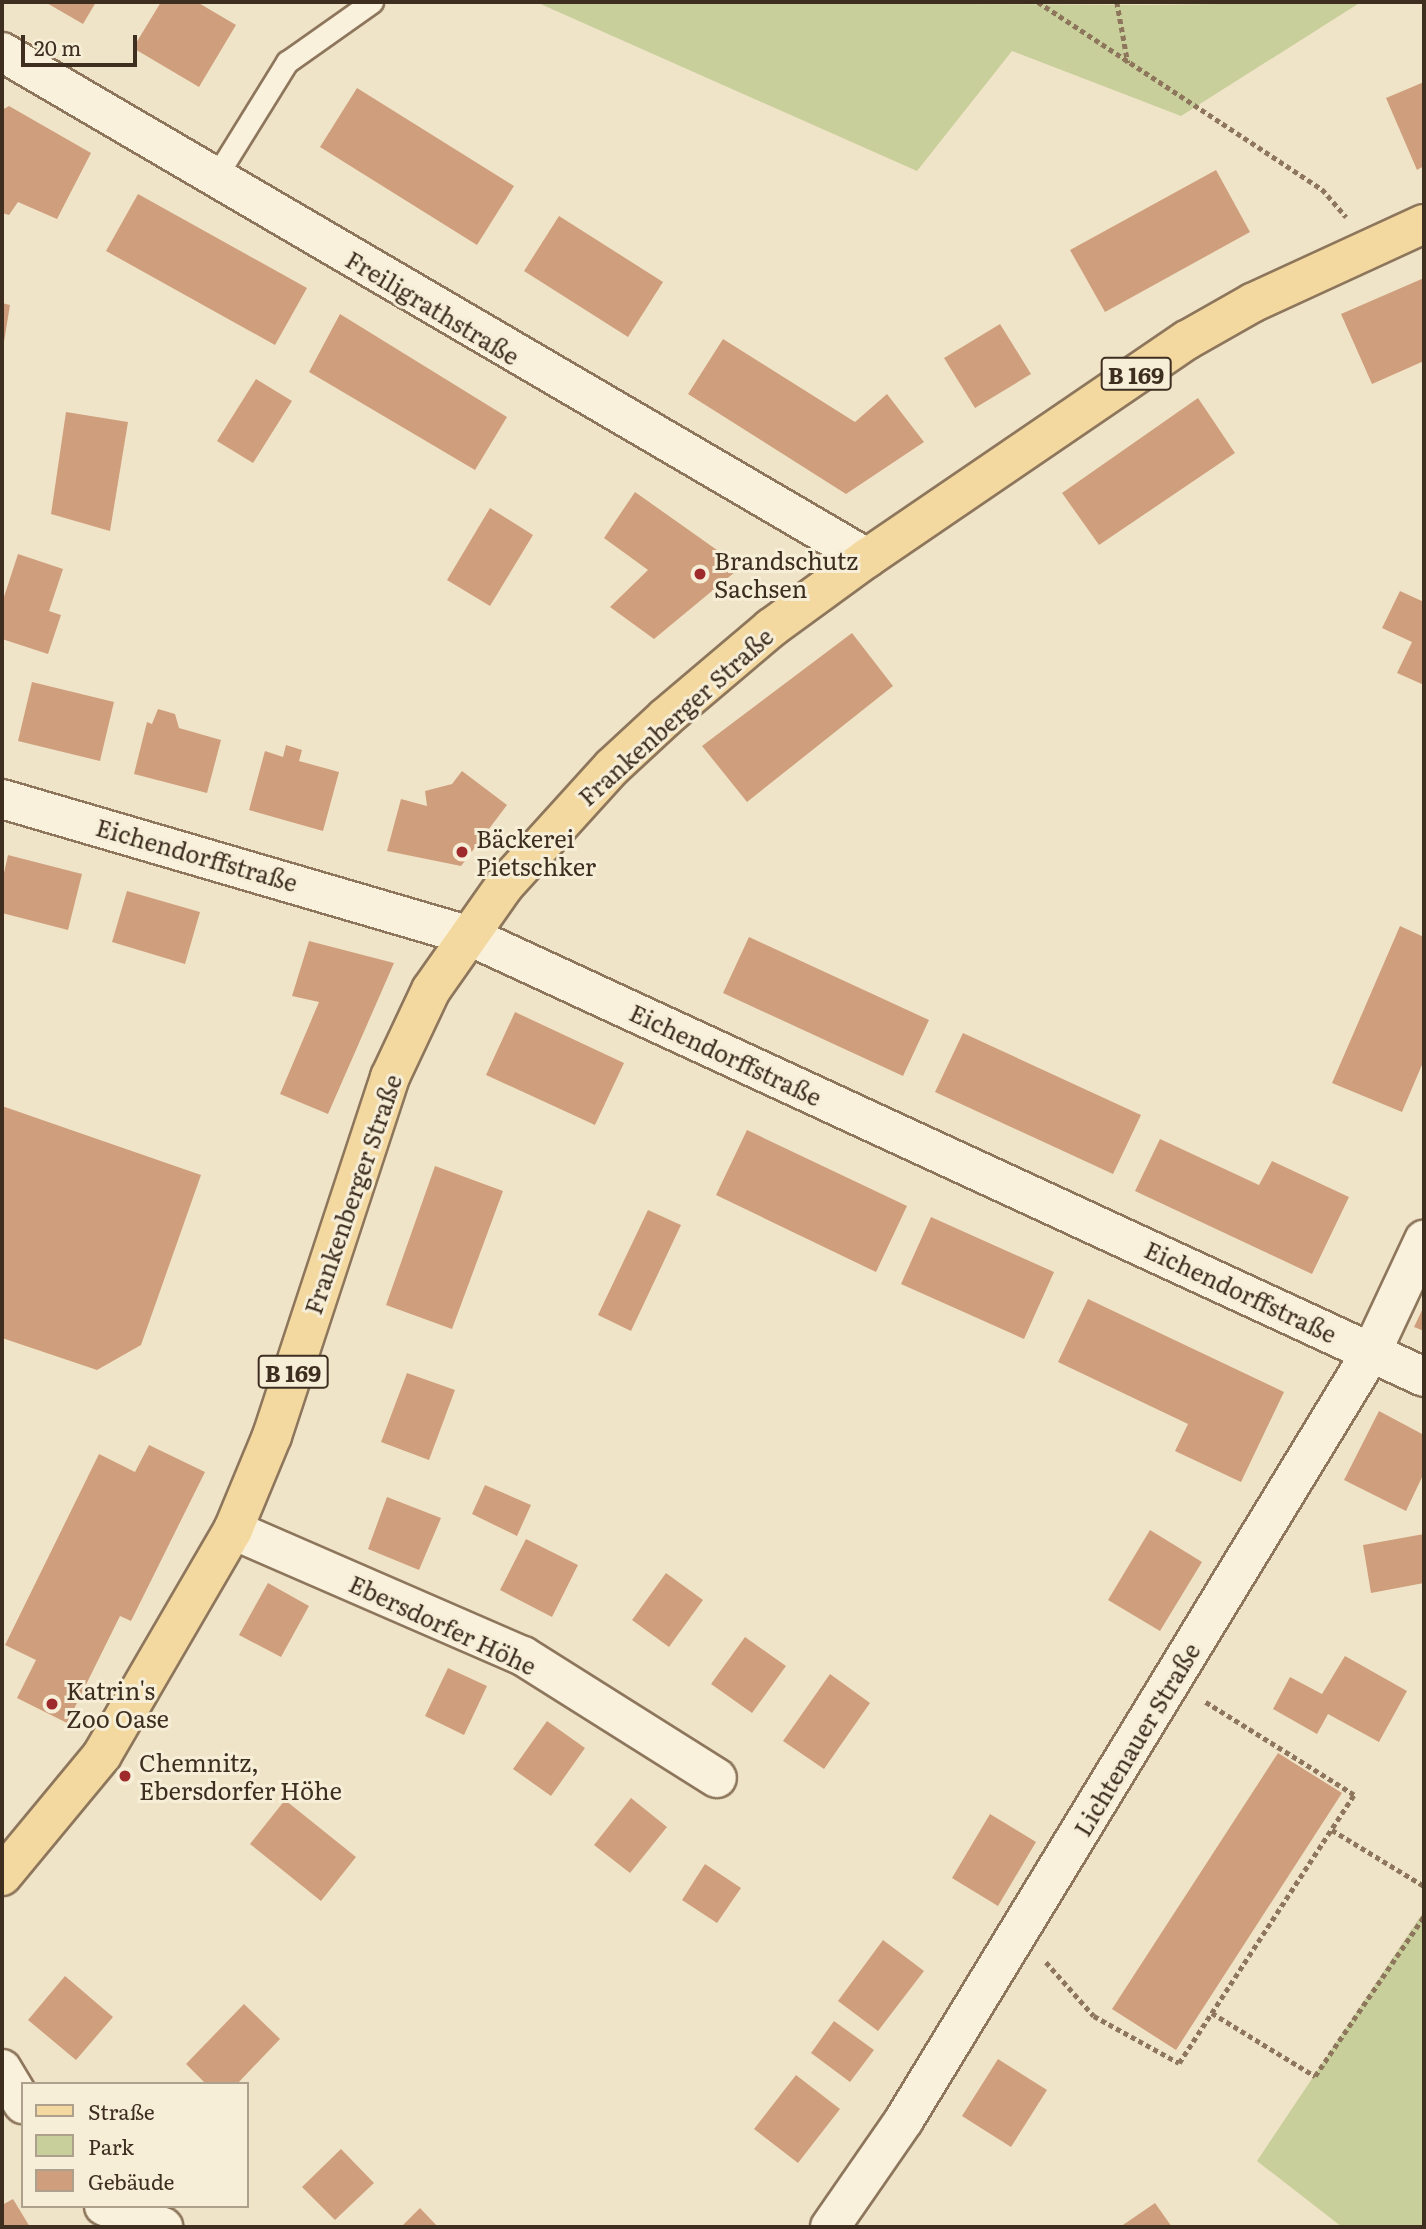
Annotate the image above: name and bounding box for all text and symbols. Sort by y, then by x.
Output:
scale bar [24,21,140,65]
text: 20 m [34,31,81,62]
street label: Freiligrathstraße [341,244,525,370]
road number: B 169 [1099,354,1173,394]
place label: Brandschutz Sachsen [714,546,858,602]
marker: Brandschutz Sachsen [692,566,708,582]
street label: Frankenberger Straße [572,621,778,811]
street label: Eichendorffstraße [93,811,301,897]
place label: Bäckerei Pietschker [476,824,596,880]
marker: Bäckerei Pietschker [454,844,470,860]
street label: Eichendorffstraße [626,997,826,1111]
street label: Frankenberger Straße [297,1070,407,1318]
street label: Eichendorffstraße [1141,1234,1341,1348]
road number: B 169 [256,1352,330,1392]
street label: Ebersdorfer Höhe [345,1568,541,1680]
street label: Lichtenauer Straße [1067,1637,1205,1841]
place label: Katrin's Zoo Oase [66,1676,169,1732]
marker: Katrin's Zoo Oase [44,1696,60,1712]
place label: Chemnitz, Ebersdorfer Höhe [139,1748,342,1804]
marker: Chemnitz, Ebersdorfer Höhe [117,1768,133,1784]
legend [21,2082,248,2208]
text: Straße [88,2095,155,2126]
text: Park [88,2130,134,2161]
text: Gebäude [88,2165,174,2196]

